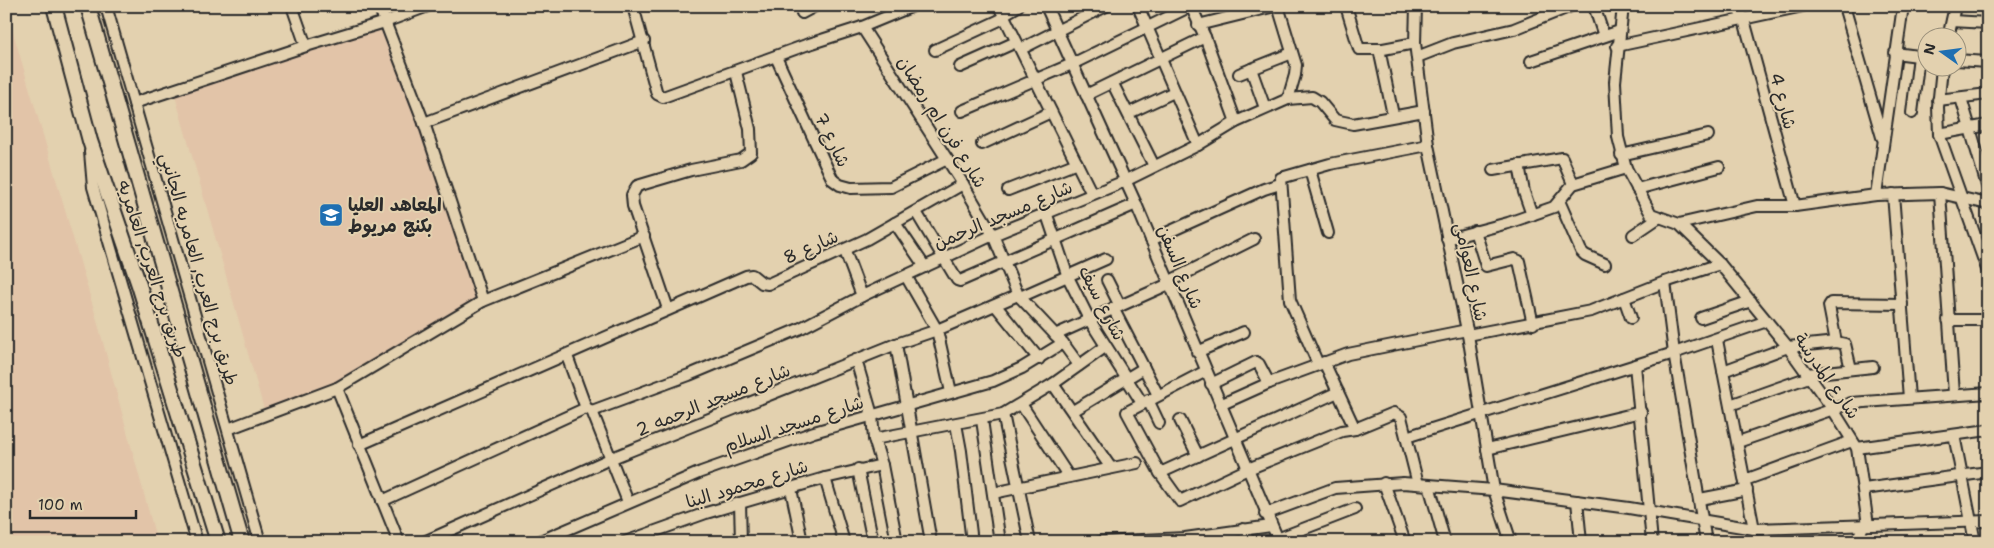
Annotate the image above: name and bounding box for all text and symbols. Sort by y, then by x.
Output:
north arrow [1916,28,1966,78]
text: N [1919,41,1939,56]
street label: شارع فرن ام رمضان [890,52,992,194]
street label: شارع 4 [1764,70,1802,132]
street label: شارع 7 [809,109,855,171]
street label: طريق برج العرب, العامريه الجانبي [150,150,244,389]
street label: شارع مسجد الرحمن [930,175,1076,255]
street label: طريق برج العرب, العامريه [112,177,192,361]
place label: المعاهد العليا بكنج مريوط [348,193,442,238]
school or university icon: المعاهد العليا بكنج مريوط [318,202,344,228]
street label: شارع السفن [1152,221,1208,313]
street label: شارع العوامى [1449,221,1493,323]
street label: شارع 8 [780,224,842,270]
street label: شارع سيف [1073,262,1131,344]
street label: شارع المدرسة [1789,328,1865,424]
street label: شارع مسجد الرحمه 2 [632,358,794,442]
street label: شارع مسجد السلام [721,390,868,460]
street label: شارع محمود البنا [683,454,811,514]
scale bar [30,488,136,520]
text: 100 m [38,495,83,515]

